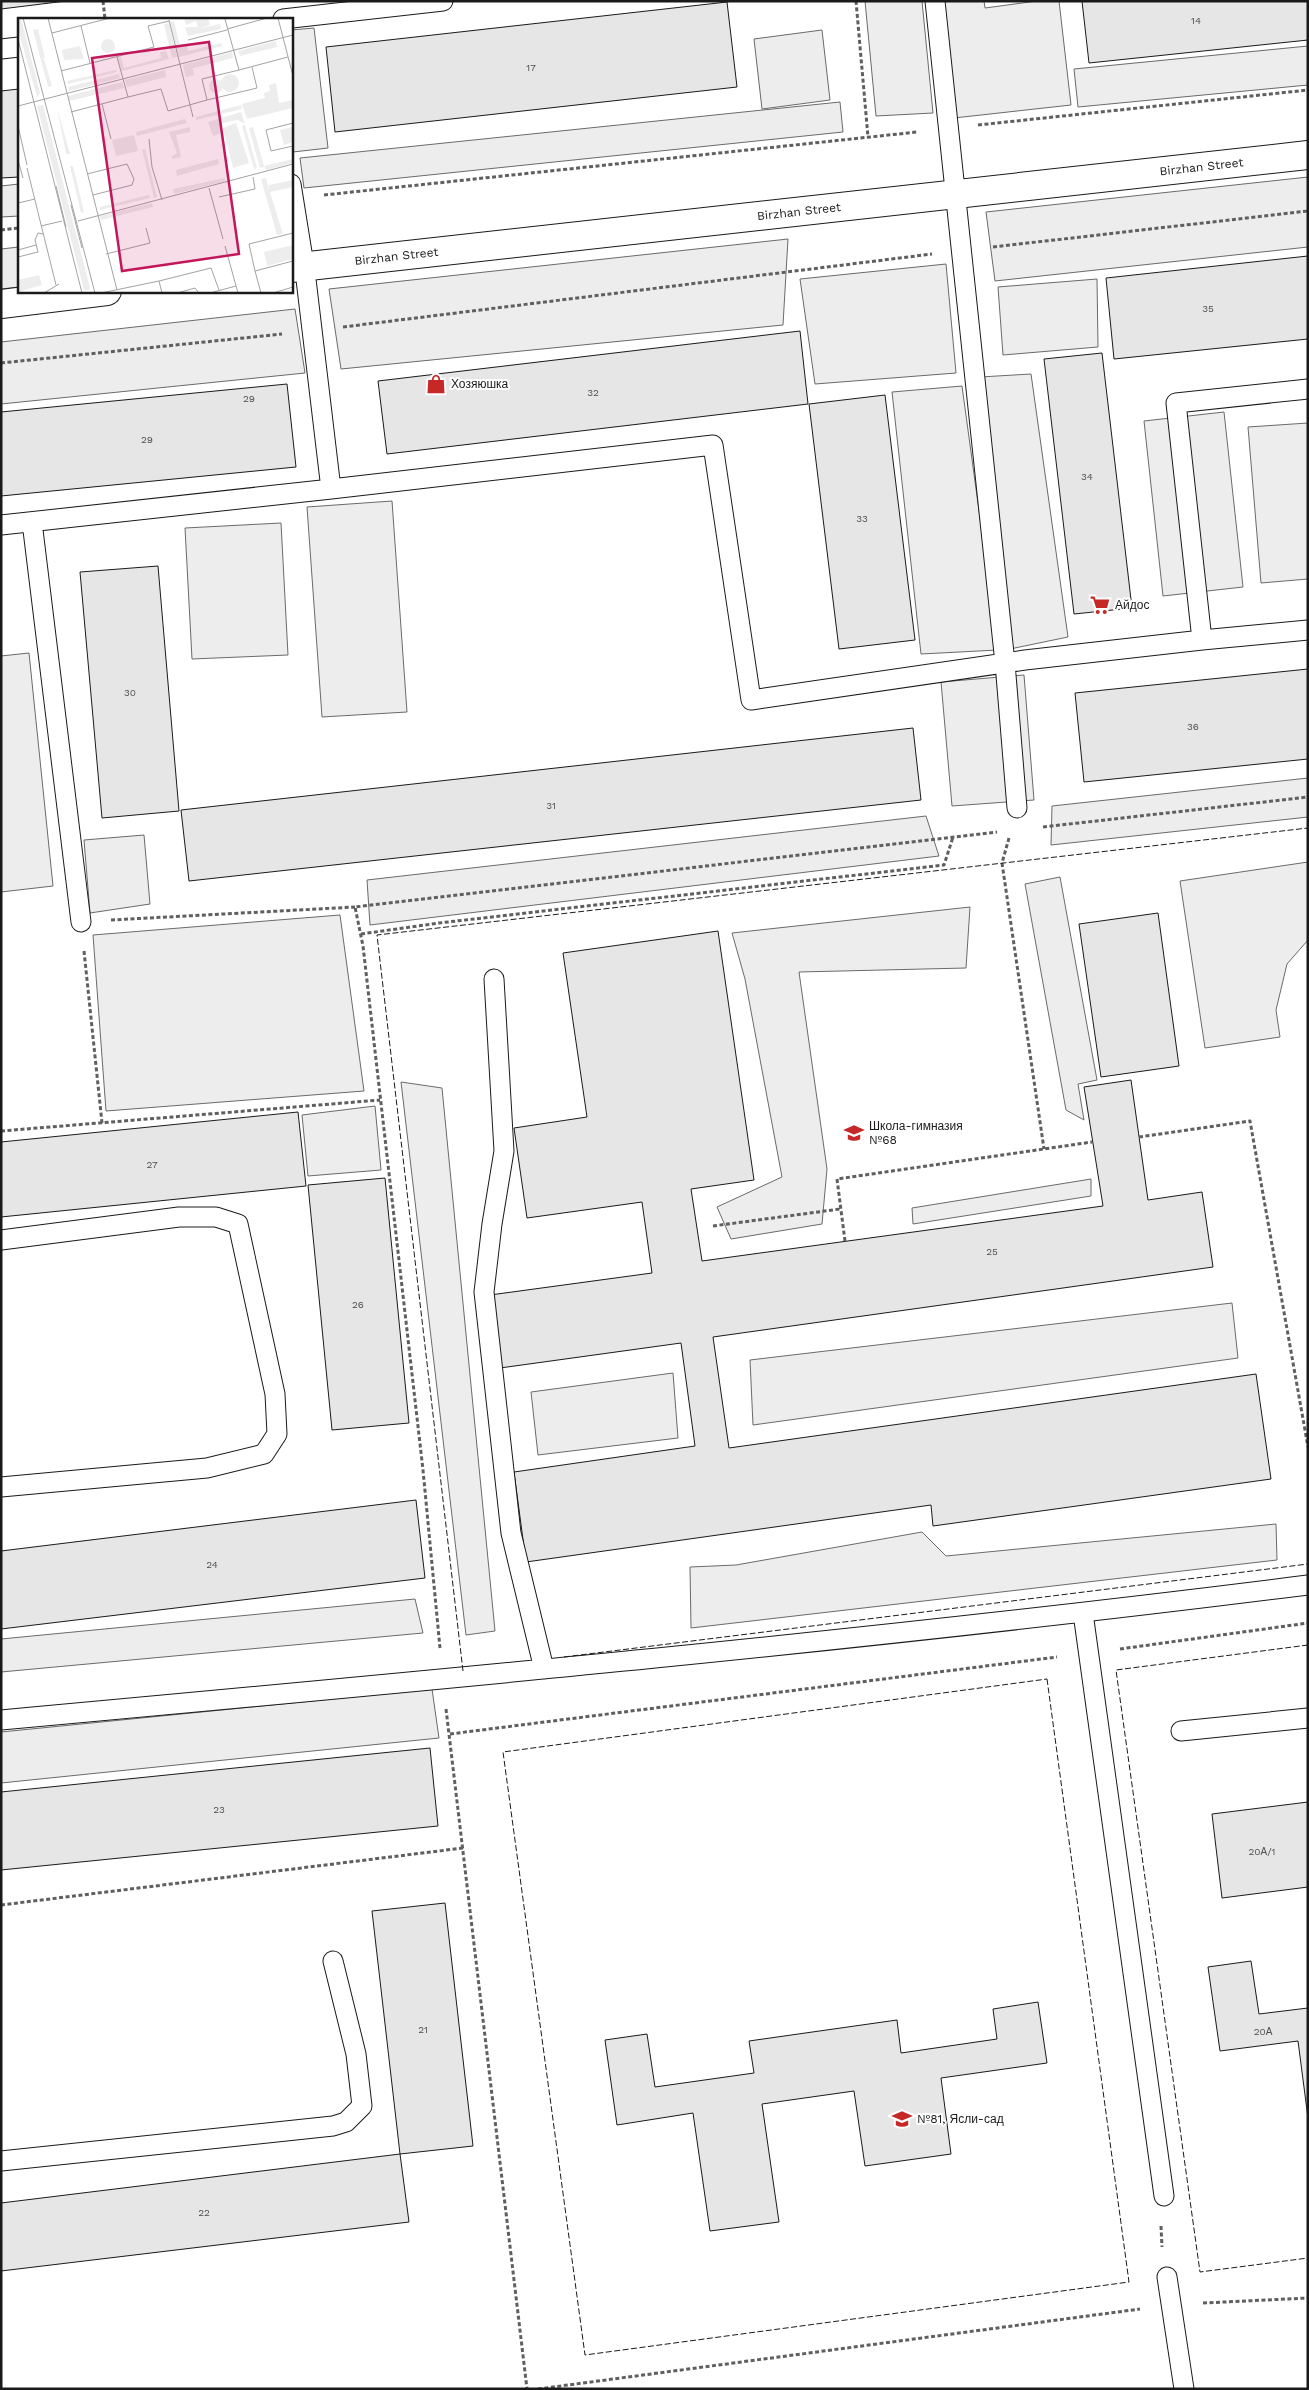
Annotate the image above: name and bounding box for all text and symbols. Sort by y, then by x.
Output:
house number: 14 [1191,15,1201,26]
inset map [18,18,292,292]
house number: 17 [526,62,536,73]
street label: Birzhan Street [1159,155,1244,178]
street label: Birzhan Street [756,200,842,223]
street label: Birzhan Street [354,245,439,268]
house number: 35 [1202,303,1214,314]
shop icon: Хозяюшка [425,373,447,395]
place label: Хозяюшка [451,377,509,391]
house number: 32 [587,387,599,398]
house number: 29 [243,393,255,404]
house number: 29 [141,434,153,445]
house number: 34 [1081,471,1093,482]
house number: 33 [856,513,868,524]
supermarket icon: Айдос [1089,594,1111,616]
place label: Айдос [1115,598,1149,612]
house number: 30 [124,687,136,698]
house number: 36 [1187,721,1199,732]
house number: 31 [546,800,556,811]
place label: Школа-гимназия №68 [869,1119,963,1147]
school or university icon: Школа-гимназия №68 [843,1122,865,1144]
house number: 27 [146,1159,158,1170]
house number: 25 [986,1246,998,1257]
house number: 26 [352,1299,364,1310]
house number: 24 [206,1559,218,1570]
house number: 23 [213,1804,225,1815]
house number: 20А/1 [1249,1846,1276,1857]
house number: 21 [418,2024,428,2035]
house number: 20А [1254,2026,1273,2037]
school or university icon: №81, Ясли-сад [891,2108,913,2130]
place label: №81, Ясли-сад [917,2112,1004,2126]
house number: 22 [198,2207,210,2218]

